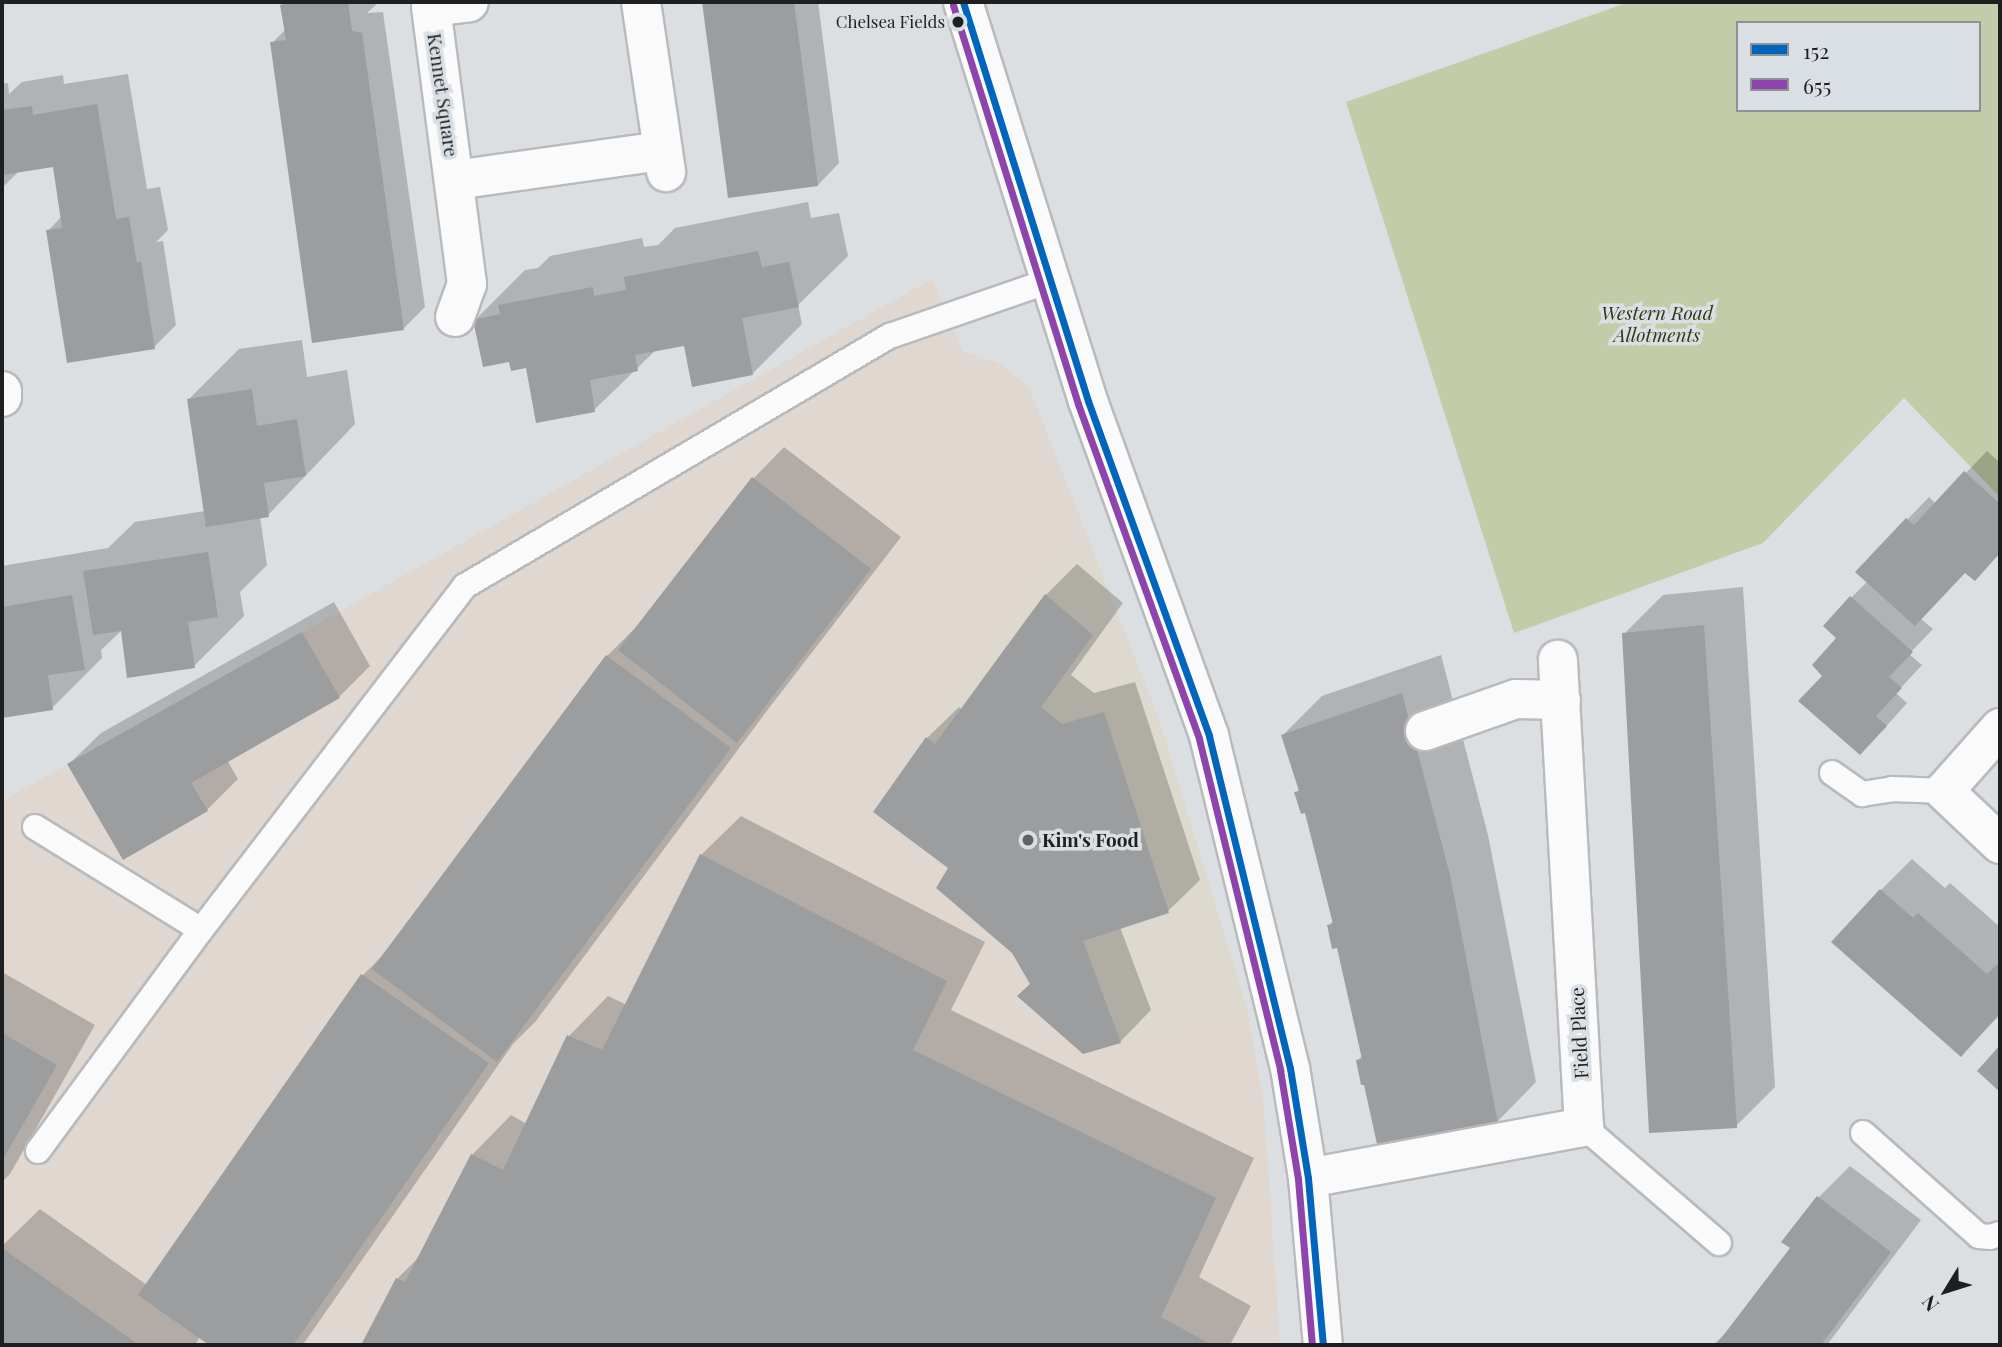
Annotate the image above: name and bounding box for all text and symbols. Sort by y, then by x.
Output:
place label: Chelsea Fields [836,12,945,32]
marker: Chelsea Fields [951,15,965,29]
legend [1736,21,1981,112]
street label: Kennet Square [423,32,463,158]
text: 152 [1803,36,1829,64]
text: 655 [1803,71,1831,99]
park label: Western Road Allotments [1601,302,1713,346]
place label: Kim's Food [1042,829,1139,851]
marker: Kim's Food [1020,832,1036,848]
street label: Field Place [1565,987,1593,1079]
north arrow [1911,1256,1981,1326]
text: N [1915,1291,1944,1317]

